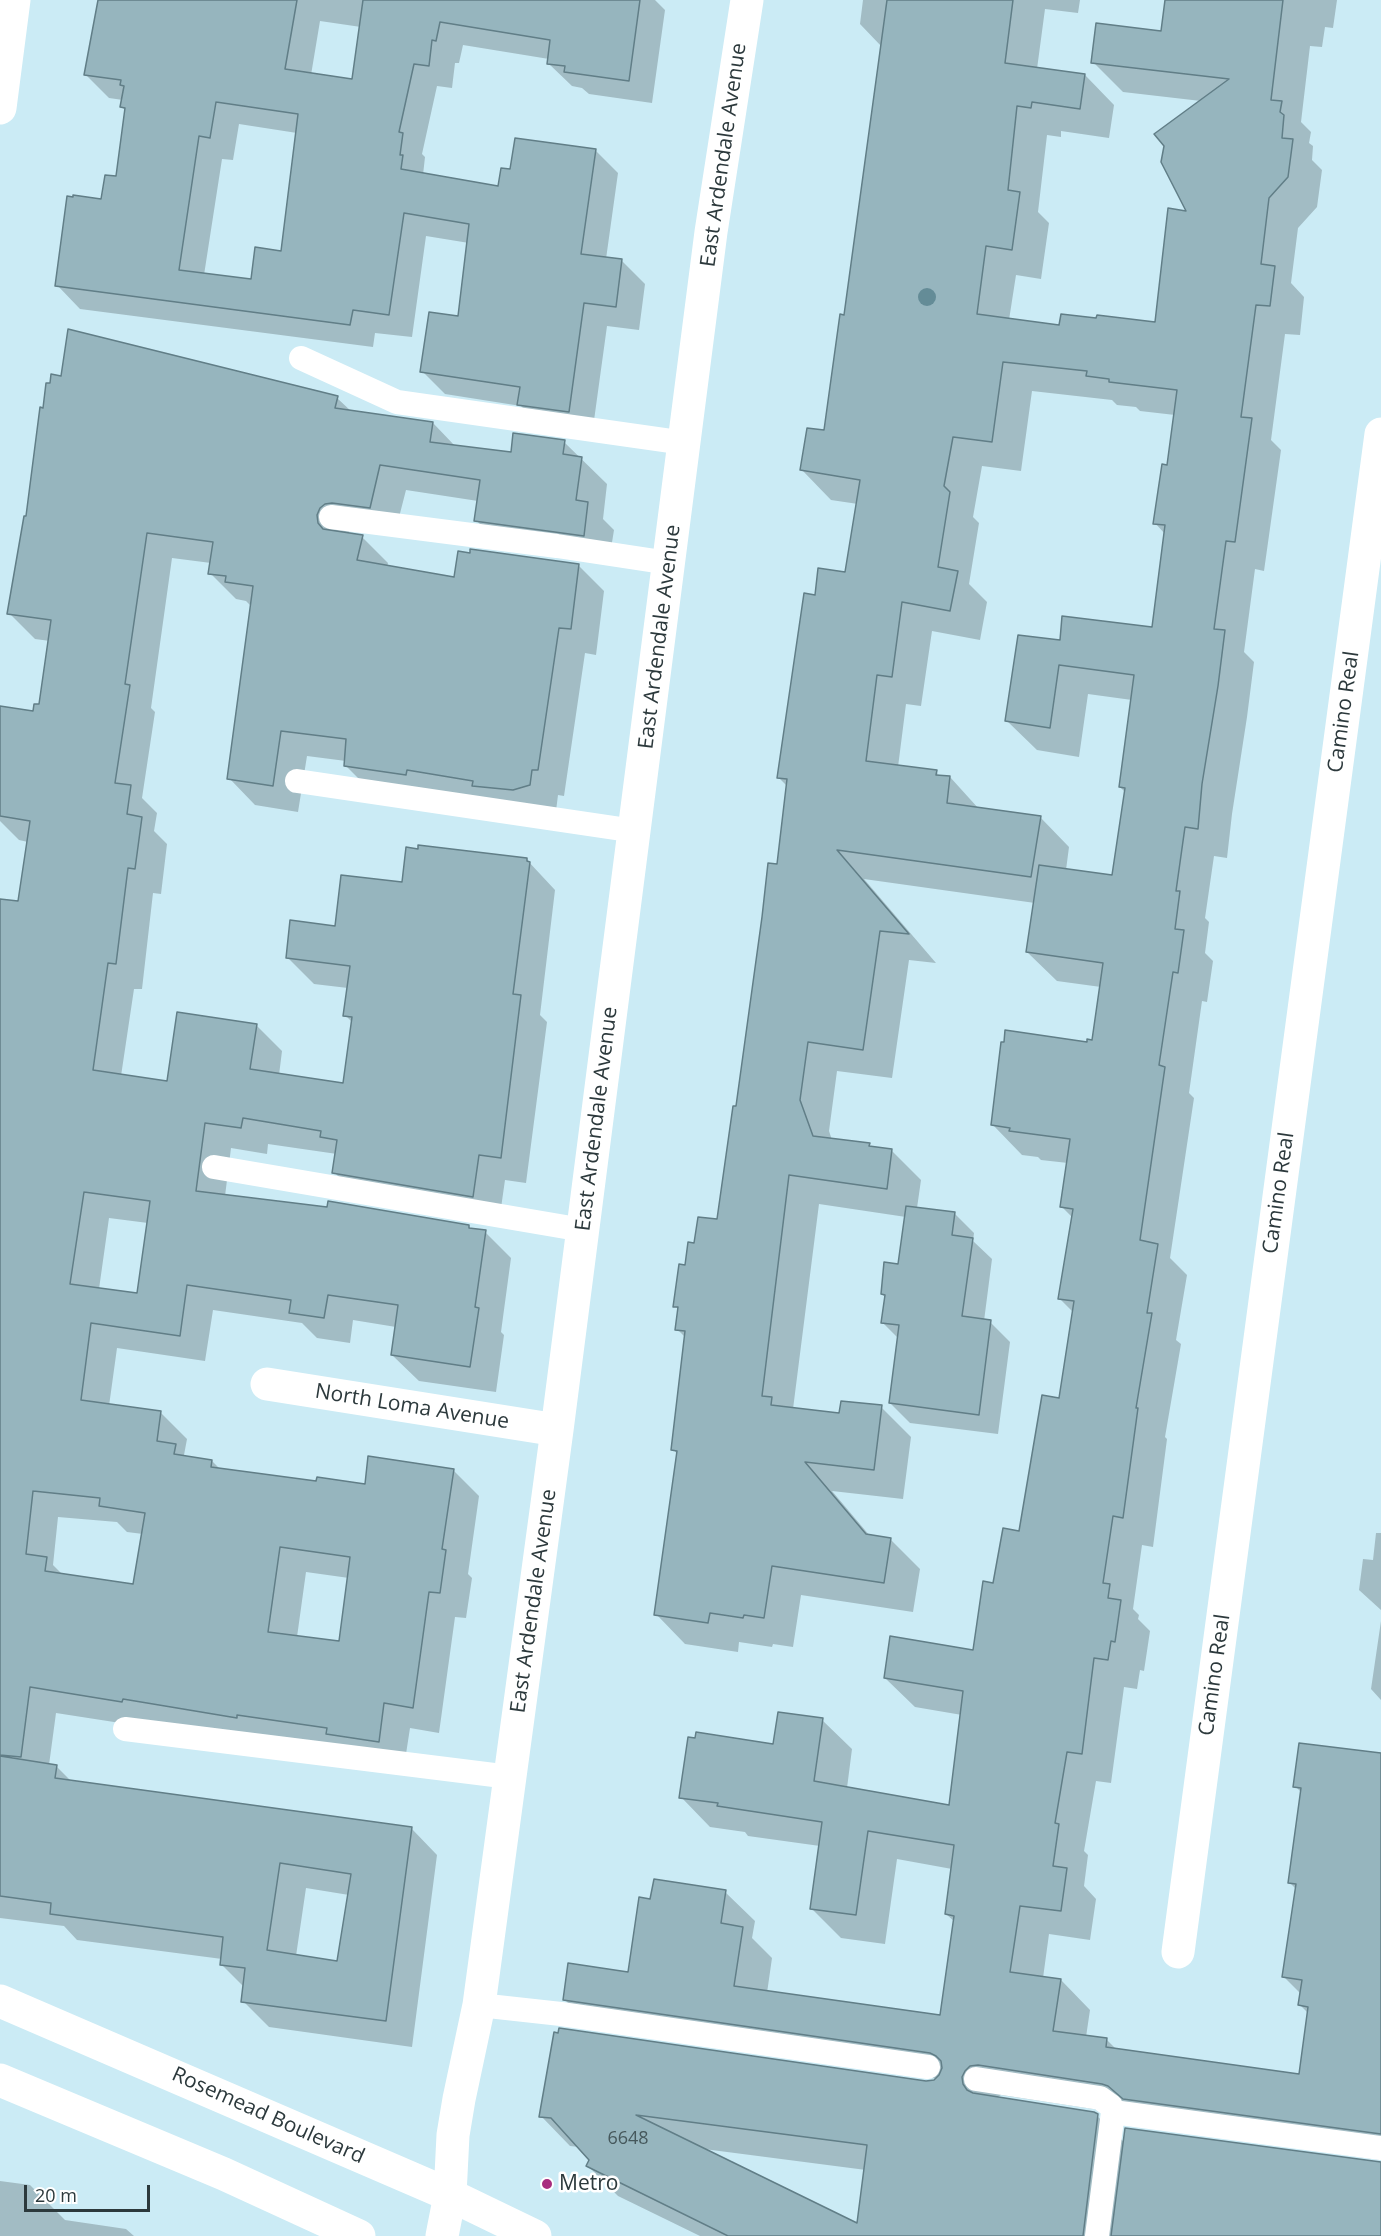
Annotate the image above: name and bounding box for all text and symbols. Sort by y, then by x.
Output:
street label: East Ardendale Avenue [696,41,752,269]
street label: East Ardendale Avenue [634,523,686,751]
street label: Camino Real [1323,650,1365,774]
street label: East Ardendale Avenue [571,1005,623,1233]
street label: Camino Real [1258,1131,1300,1255]
street label: North Loma Avenue [313,1379,511,1435]
street label: East Ardendale Avenue [506,1487,562,1715]
street label: Camino Real [1194,1613,1236,1737]
street label: Rosemead Boulevard [168,2062,368,2170]
house number: 6648 [607,2128,649,2150]
place label: Metro [559,2171,618,2197]
scale bar [27,2173,153,2211]
marker: Metro [540,2177,554,2191]
text: 20 m [35,2183,77,2207]

